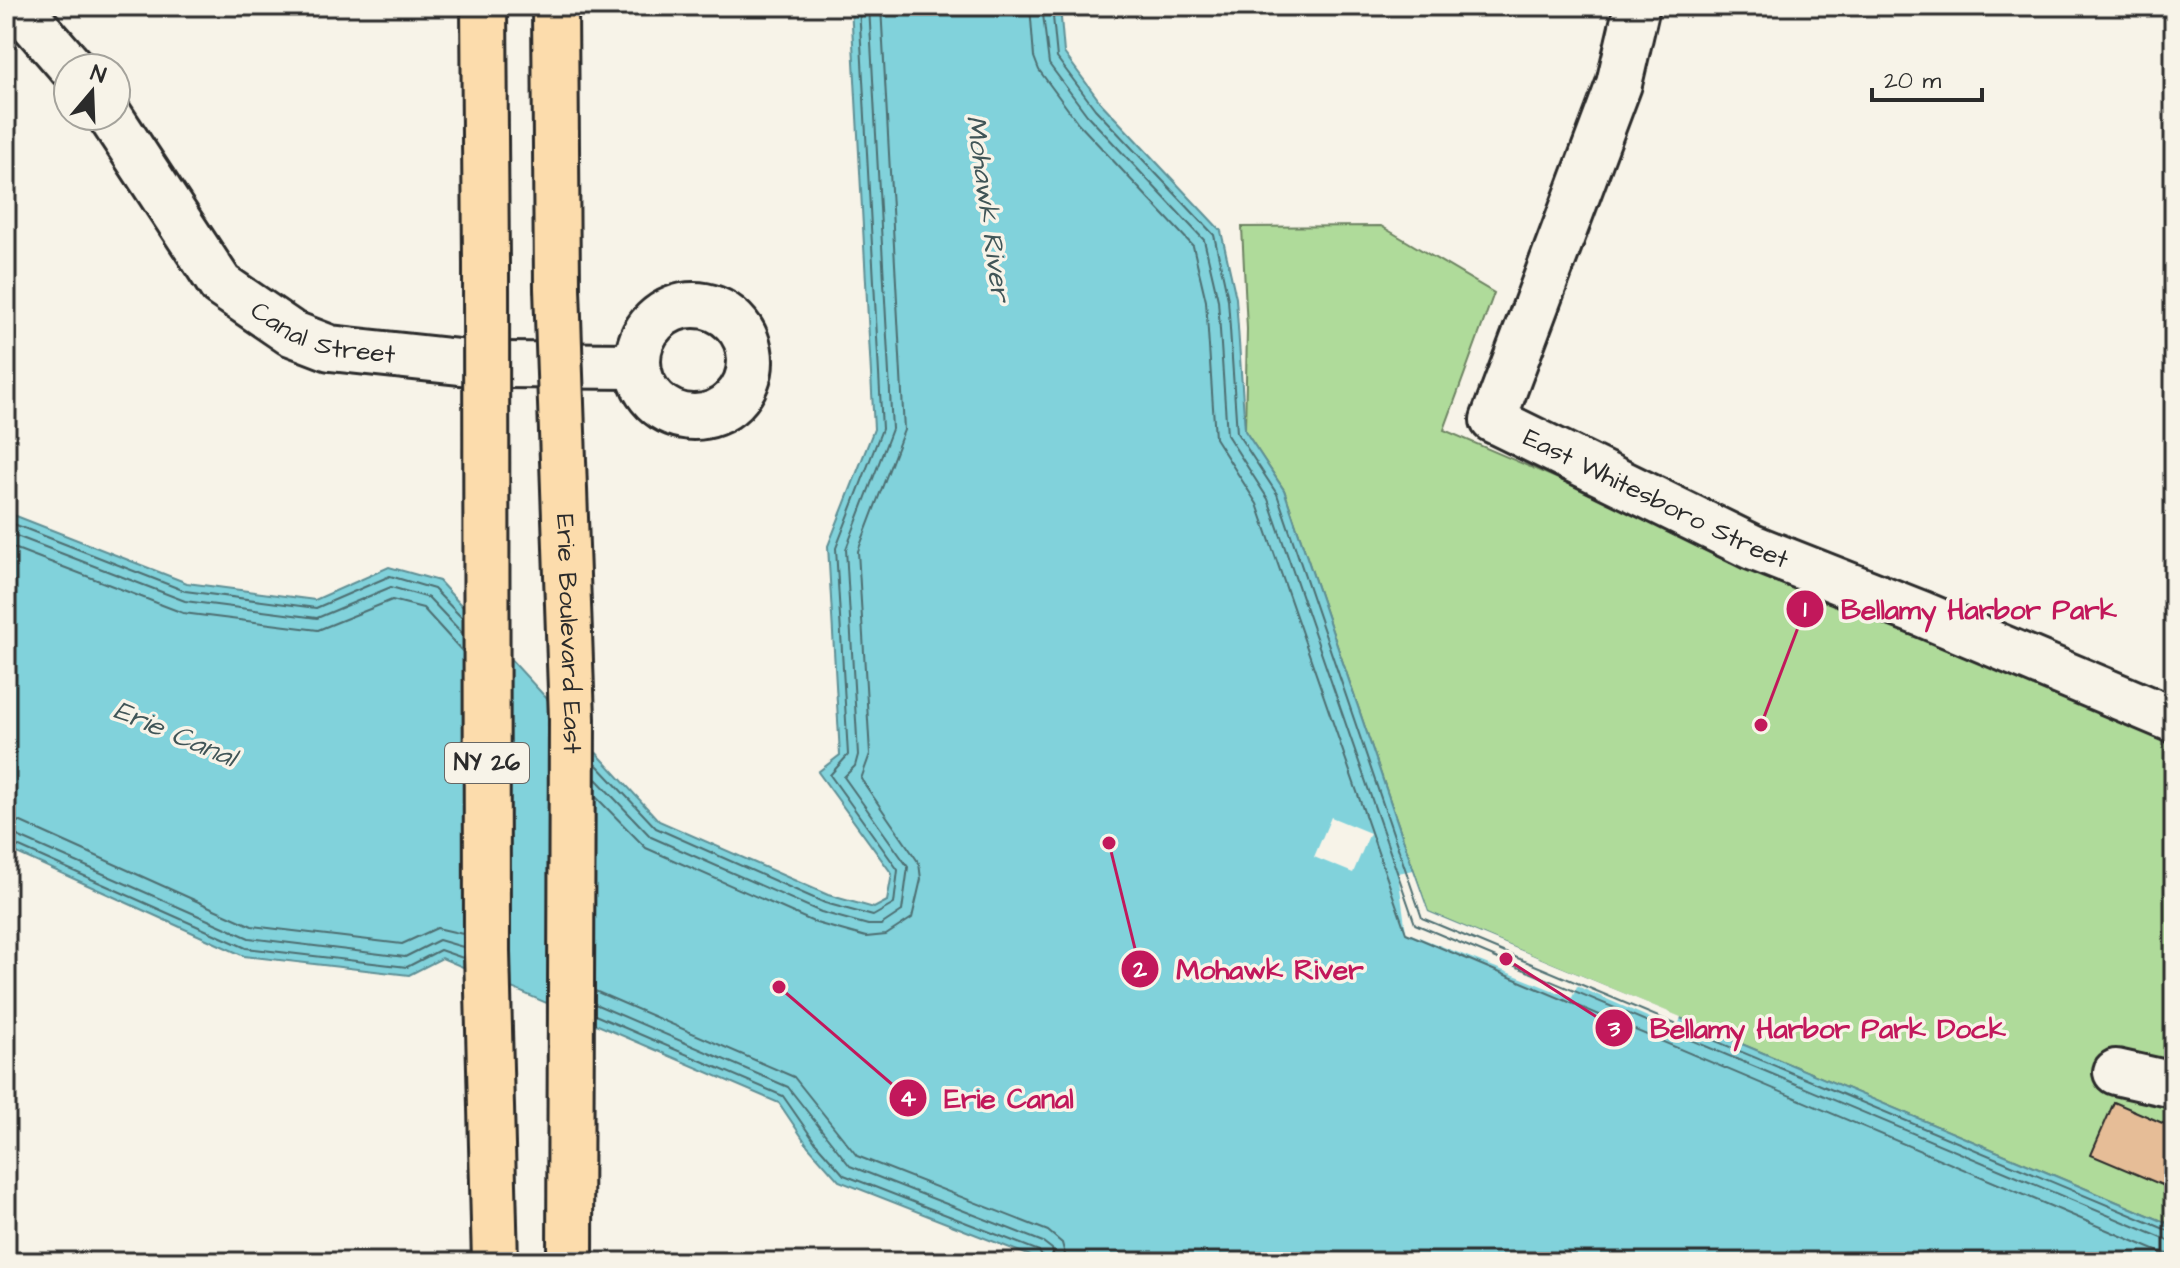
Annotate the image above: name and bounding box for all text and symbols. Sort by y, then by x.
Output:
north arrow [52,52,132,132]
scale bar [1872,52,1982,102]
text: N [86,58,110,91]
text: 20 m [1884,64,1941,98]
water label: Mohawk River [956,113,1021,306]
street label: Canal Street [243,292,398,373]
street label: East Whitesboro Street [1517,420,1794,578]
street label: Erie Boulevard East [547,513,590,754]
callout: Bellamy Harbor Park [1785,583,2133,635]
text: Bellamy Harbor Park [1841,591,2118,633]
text: 1 [1803,593,1807,627]
water label: Erie Canal [108,691,245,779]
road number: NY 26 [445,743,529,783]
callout: Mohawk River [1120,943,1379,995]
text: Mohawk River [1176,951,1364,990]
text: 2 [1132,953,1147,987]
callout: Bellamy Harbor Park Dock [1594,1002,2022,1054]
text: Bellamy Harbor Park Dock [1650,1010,2007,1052]
text: 3 [1607,1012,1621,1046]
callout: Erie Canal [888,1072,1089,1124]
text: Erie Canal [944,1080,1074,1119]
text: 4 [900,1082,917,1116]

